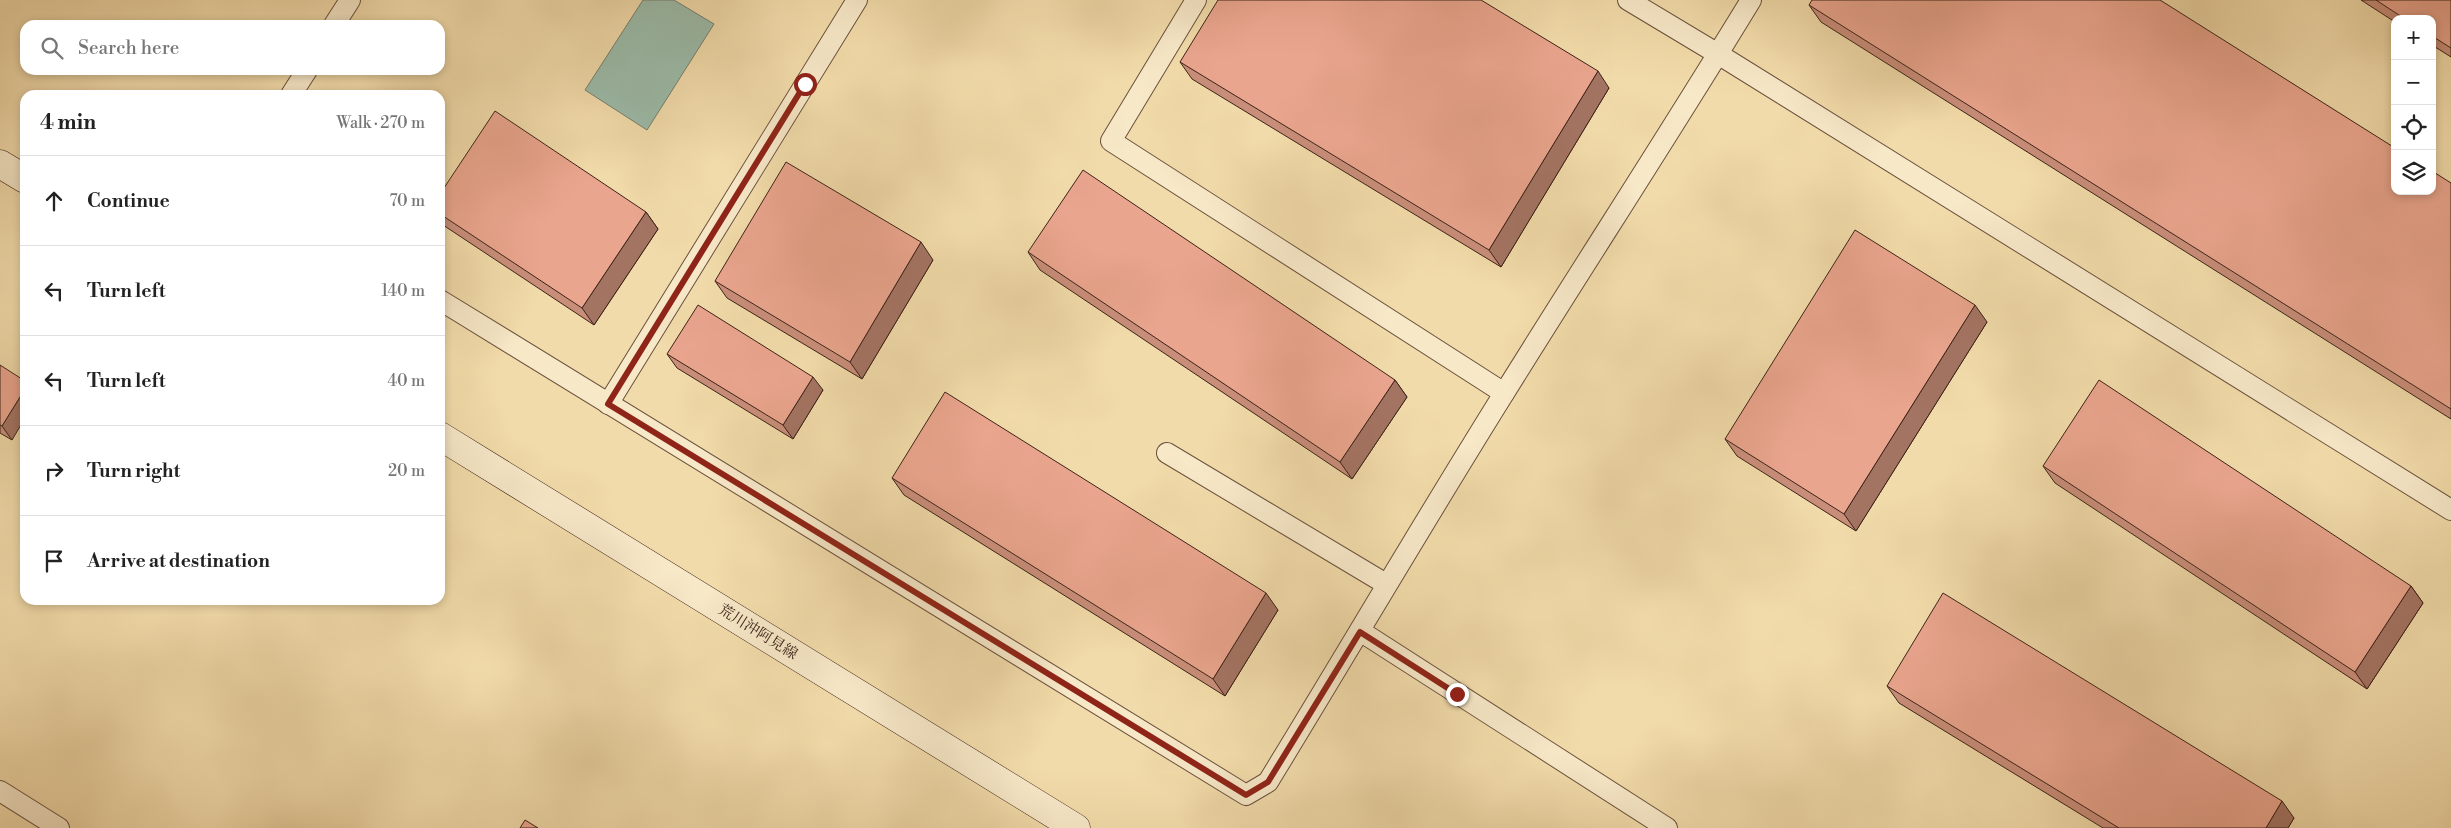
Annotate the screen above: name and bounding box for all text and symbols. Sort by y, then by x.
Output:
map controls [2391,15,2436,195]
button: + [2391,15,2436,60]
search box [20,20,445,75]
icon: search [38,34,66,62]
text: Search here [78,36,179,60]
button: − [2391,60,2436,105]
route start [794,73,817,96]
button: locate [2391,105,2436,150]
text: 4 min [40,110,96,136]
text: Walk · 270 m [336,113,425,133]
button: layers [2391,150,2436,195]
icon: ahead [40,187,68,215]
text: Continue [87,189,170,213]
text: 70 m [389,191,425,211]
icon: left [40,277,68,305]
text: Turn left [87,279,166,303]
text: 140 m [381,281,425,301]
icon: left [40,367,68,395]
text: Turn left [87,369,166,393]
text: 40 m [388,371,425,391]
icon: right [40,457,68,485]
text: Turn right [87,459,180,483]
text: 20 m [388,461,425,481]
icon: arrive [40,547,68,575]
text: Arrive at destination [87,549,270,573]
street label: 荒川沖阿見線 [715,600,801,664]
route end [1446,683,1469,706]

